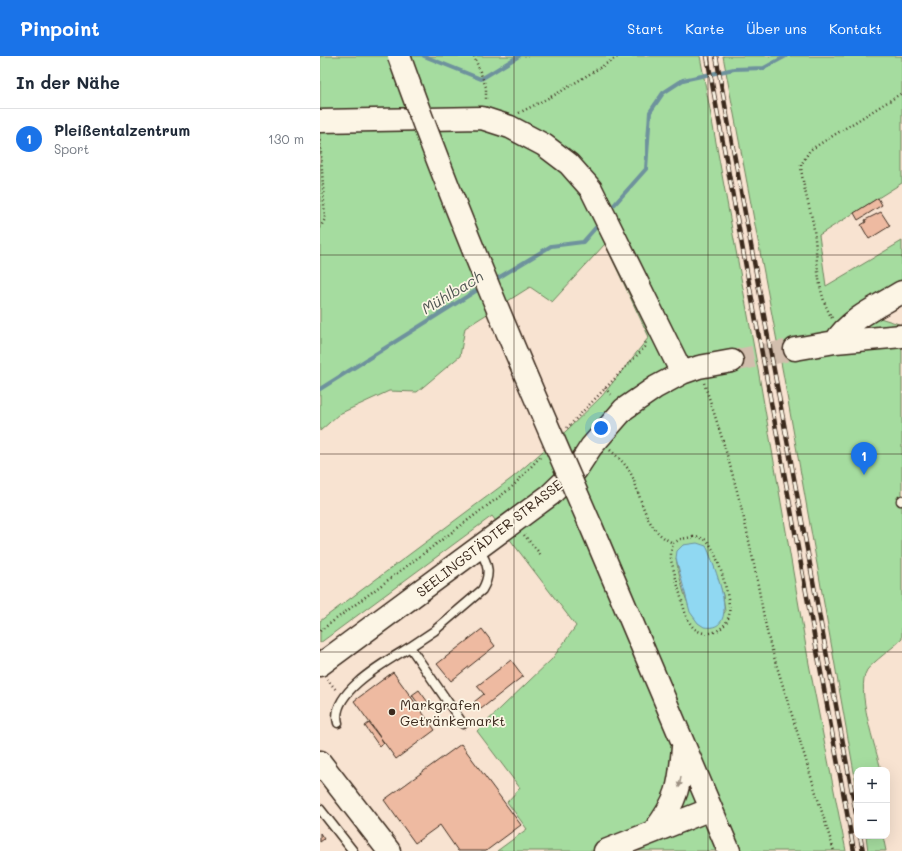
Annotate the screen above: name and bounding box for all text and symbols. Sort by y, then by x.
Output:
text: Pinpoint [20,16,100,41]
text: Start [627,19,663,38]
text: Karte [685,19,724,38]
text: Über uns [746,19,807,38]
text: Kontakt [829,19,882,38]
text: In der Nähe [16,71,120,93]
text: Pleißentalzentrum [54,120,190,140]
text: 1 [26,130,32,147]
text: 130 m [268,130,304,147]
text: Sport [54,140,89,157]
water label: Mühlbach [417,266,487,318]
your location [591,418,611,438]
pin: 1 [851,442,877,475]
street label: SEELINGSTÄDTER STRASSE [412,475,566,601]
place label: Markgrafen Getränkemarkt [400,695,505,730]
marker: Markgrafen Getränkemarkt [387,707,397,717]
map controls [854,767,890,839]
button: + [854,767,890,803]
one-way arrow [676,776,682,788]
button: − [854,803,890,839]

